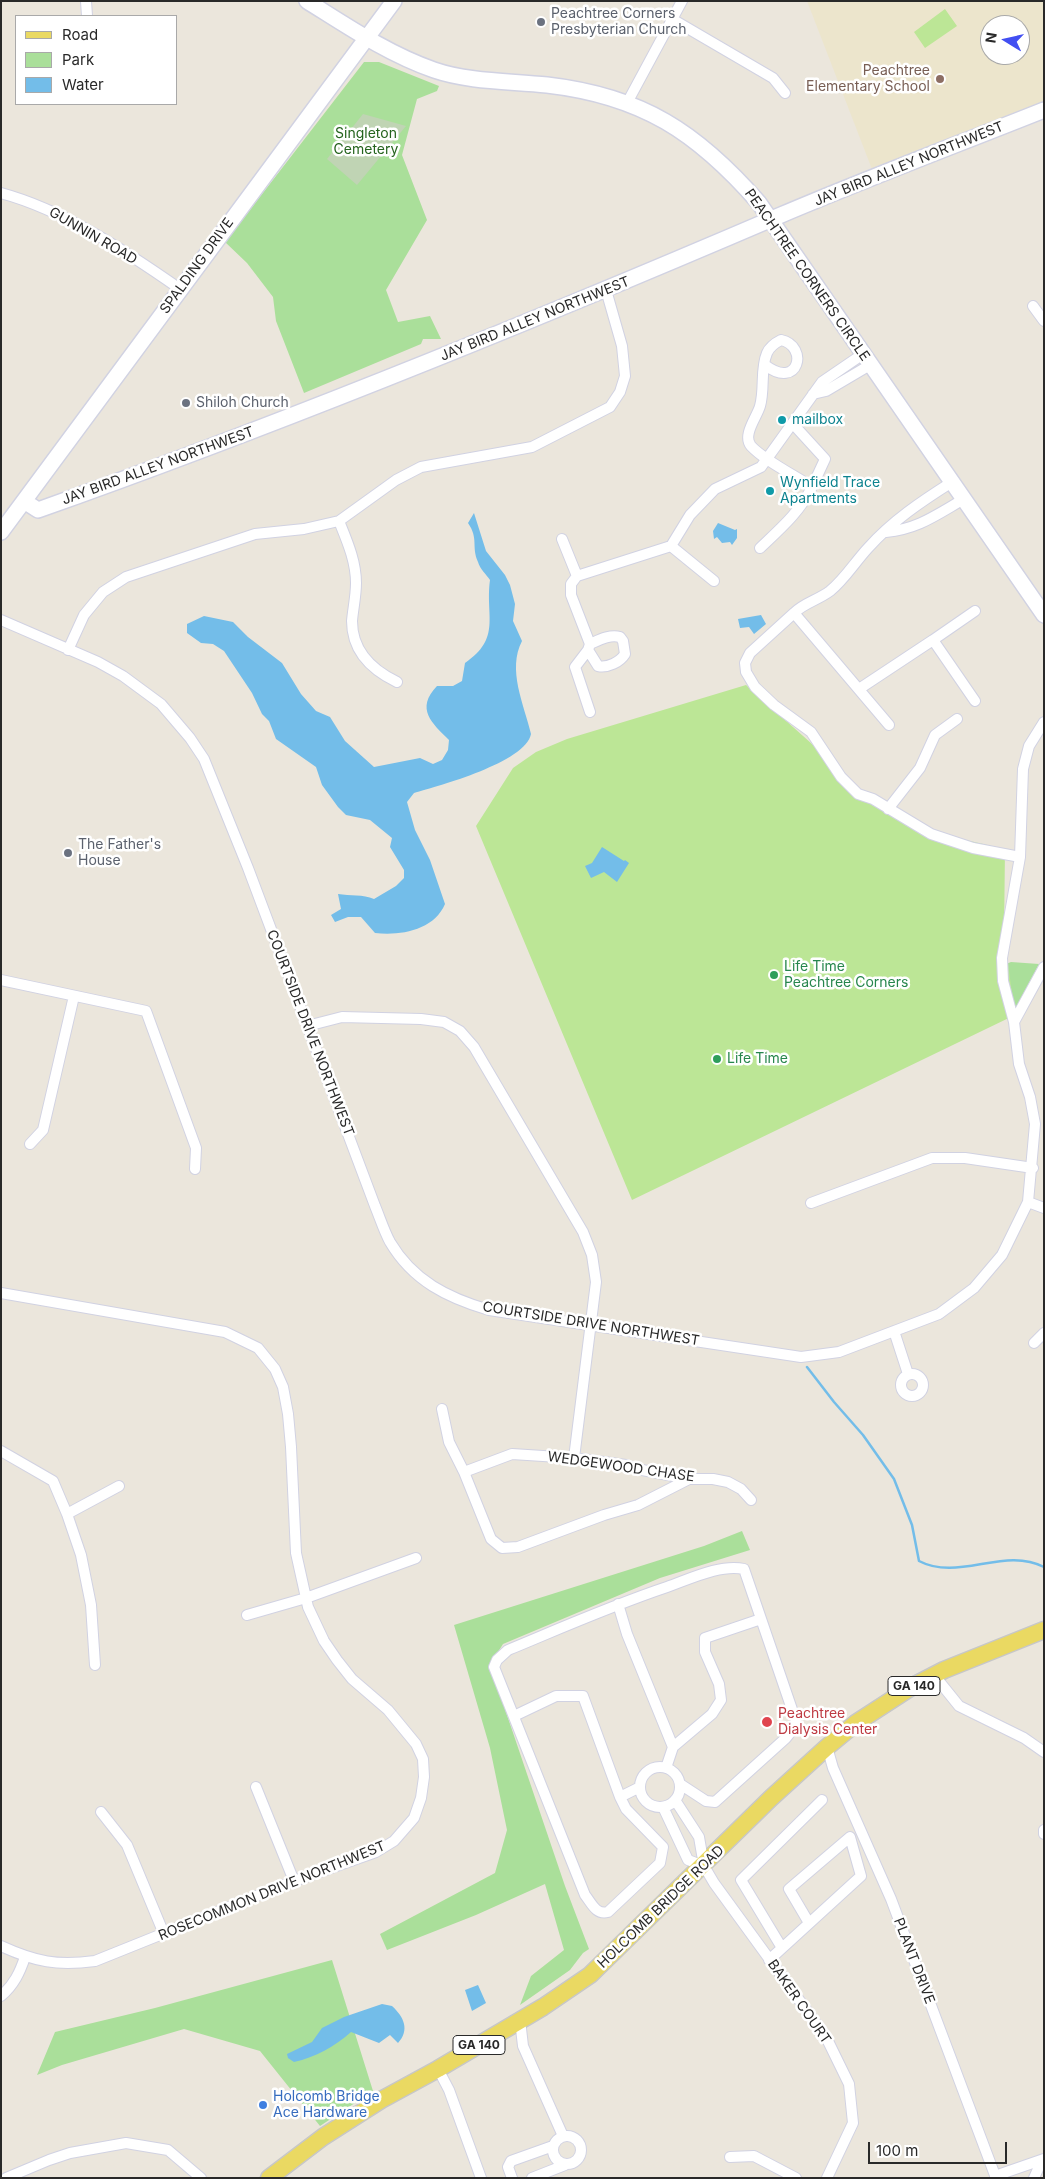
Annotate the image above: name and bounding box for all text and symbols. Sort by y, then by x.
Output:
place label: Peachtree Corners Presbyterian Church [551,6,687,38]
legend [15,15,178,105]
north arrow [980,15,1030,65]
marker: Peachtree Corners Presbyterian Church [535,16,547,28]
text: Road [62,25,98,44]
text: N [981,31,1000,44]
text: Park [62,50,94,69]
place label: Peachtree Elementary School [806,63,930,95]
marker: Peachtree Elementary School [934,73,946,85]
text: Water [62,75,104,94]
street label: JAY BIRD ALLEY NORTHWEST [812,118,1006,210]
park label: Singleton Cemetery [334,126,398,158]
street label: PEACHTREE CORNERS CIRCLE [741,186,873,364]
street label: GUNNIN ROAD [46,204,140,268]
street label: SPALDING DRIVE [157,215,237,317]
street label: JAY BIRD ALLEY NORTHWEST [438,273,632,365]
place label: Shiloh Church [196,395,289,411]
marker: Shiloh Church [180,397,192,409]
place label: mailbox [792,412,843,428]
marker: mailbox [776,414,788,426]
street label: JAY BIRD ALLEY NORTHWEST [60,423,256,509]
place label: Wynfield Trace Apartments [780,475,880,508]
marker: Wynfield Trace Apartments [764,485,776,497]
place label: The Father's House [78,837,161,870]
marker: The Father's House [62,847,74,859]
street label: COURTSIDE DRIVE NORTHWEST [263,928,357,1138]
place label: Life Time Peachtree Corners [784,959,908,992]
marker: Life Time Peachtree Corners [768,969,780,981]
place label: Life Time [727,1051,788,1067]
marker: Life Time [711,1053,723,1065]
street label: COURTSIDE DRIVE NORTHWEST [481,1299,701,1349]
street label: WEDGEWOOD CHASE [546,1448,696,1486]
road number: GA 140 [888,1676,940,1695]
place label: Peachtree Dialysis Center [778,1706,877,1738]
marker: Peachtree Dialysis Center [760,1715,774,1729]
street label: ROSECOMMON DRIVE NORTHWEST [156,1838,388,1944]
street label: HOLCOMB BRIDGE ROAD [594,1842,728,1972]
street label: PLANT DRIVE [890,1916,938,2006]
street label: BAKER COURT [764,1957,834,2047]
road number: GA 140 [453,2036,505,2054]
place label: Holcomb Bridge Ace Hardware [273,2089,380,2122]
marker: Holcomb Bridge Ace Hardware [257,2099,269,2111]
scale bar [870,2132,1009,2164]
text: 100 m [876,2141,918,2160]

